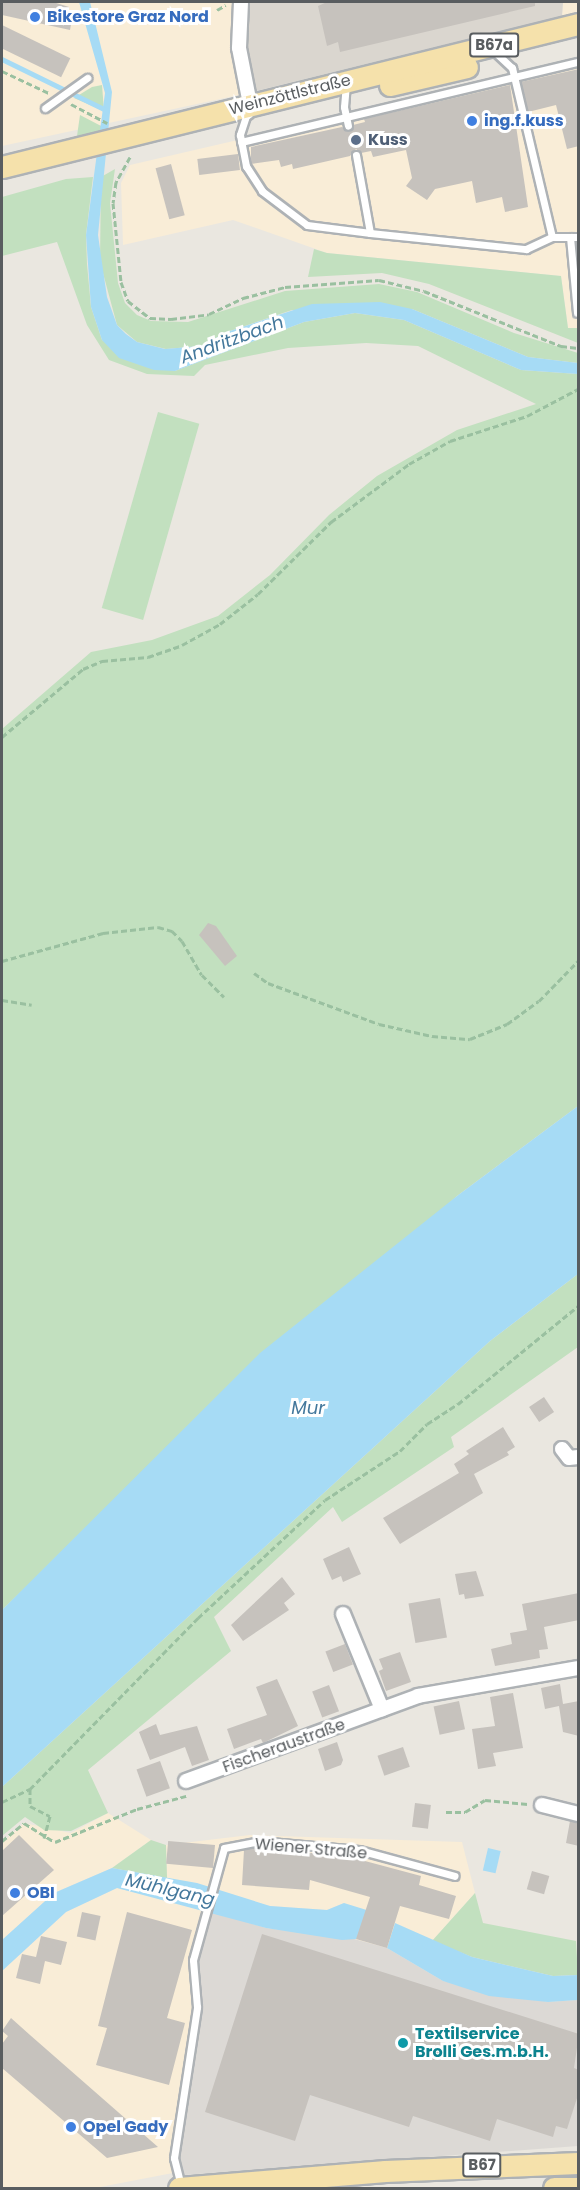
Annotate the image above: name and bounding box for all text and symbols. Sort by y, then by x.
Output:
place label: Bikestore Graz Nord [47,7,209,27]
marker: Bikestore Graz Nord [28,10,42,24]
road number: B67a [468,33,520,57]
street label: Weinzöttlstraße [227,71,353,119]
place label: ing.f.kuss [484,111,564,131]
marker: ing.f.kuss [465,114,479,128]
place label: Kuss [368,130,408,150]
marker: Kuss [349,133,363,147]
water label: Andritzbach [177,311,287,369]
water label: Mur [291,1397,325,1419]
street label: Fischeraustraße [220,1715,348,1777]
street label: Wiener Straße [254,1835,368,1863]
water label: Mühlgang [123,1869,217,1911]
place label: OBI [27,1883,55,1903]
marker: OBI [8,1886,22,1900]
place label: Textilservice Brolli Ges.m.b.H. [415,2024,549,2062]
marker: Textilservice Brolli Ges.m.b.H. [396,2036,410,2050]
place label: Opel Gady [83,2117,168,2137]
marker: Opel Gady [64,2120,78,2134]
road number: B67 [461,2153,503,2177]

